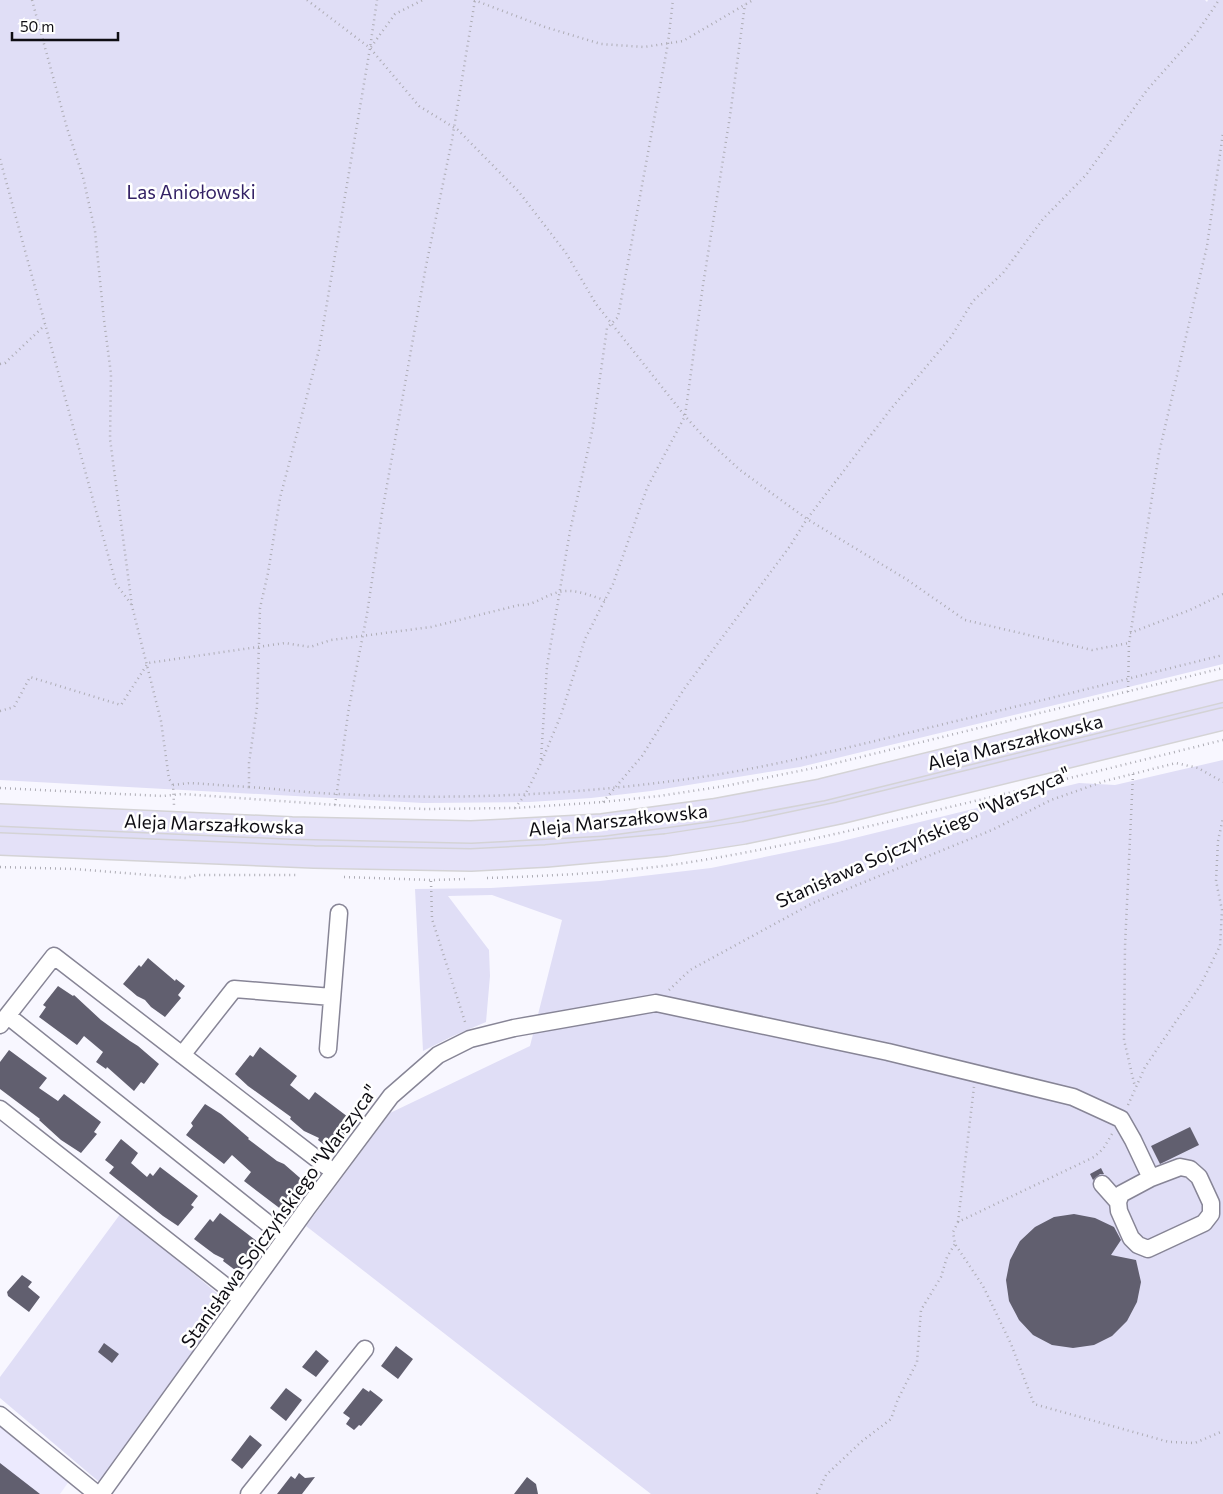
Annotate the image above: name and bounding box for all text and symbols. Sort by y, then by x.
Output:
scale bar [12,10,119,42]
text: 50 m [20,17,54,35]
park label: Las Aniołowski [126,180,256,203]
street label: Aleja Marszałkowska [925,709,1105,774]
street label: Stanisława Sojczyńskiego "Warszyca" [772,761,1073,912]
street label: Aleja Marszałkowska [527,799,709,840]
street label: Aleja Marszałkowska [124,809,304,838]
street label: Stanisława Sojczyńskiego "Warszyca" [175,1080,382,1352]

